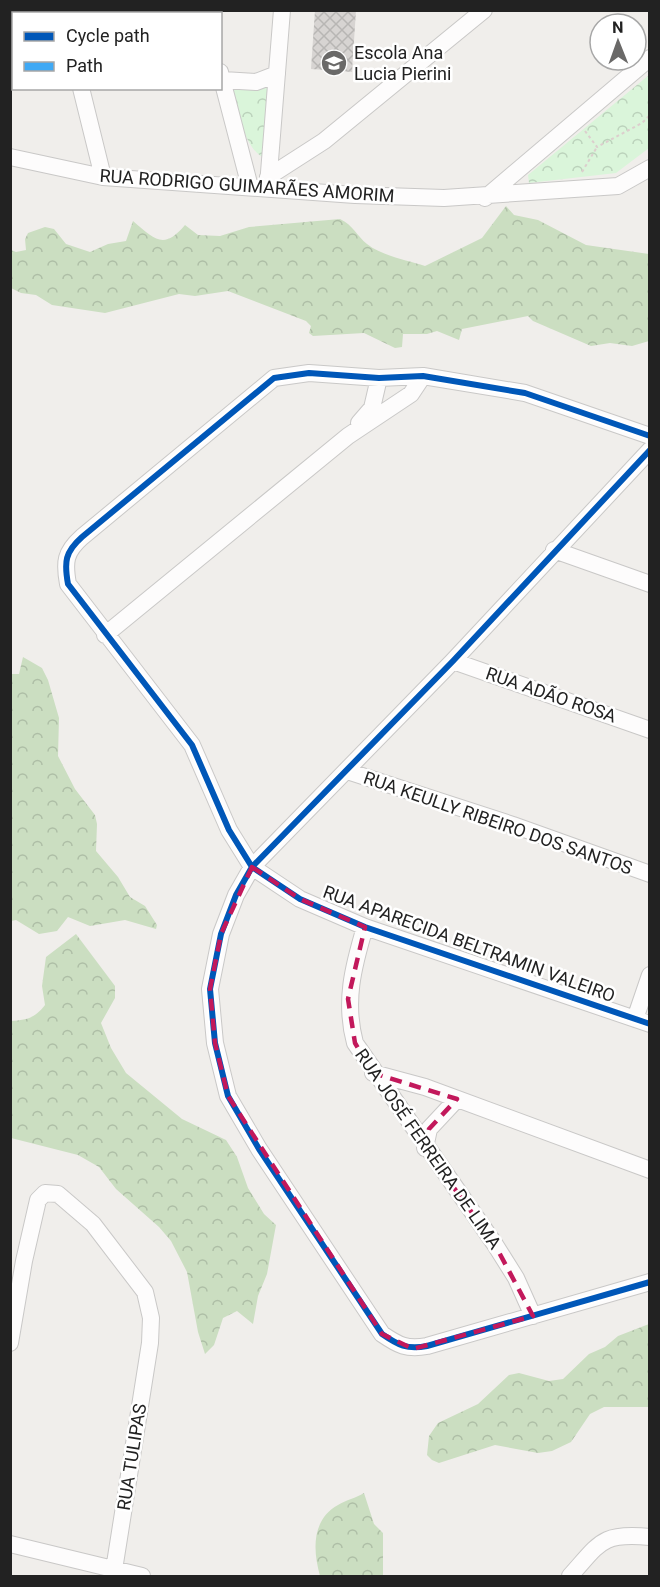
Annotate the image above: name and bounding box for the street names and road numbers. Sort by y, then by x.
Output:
street label: RUA RODRIGO GUIMARÃES AMORIM [99,165,395,206]
street label: RUA ADÃO ROSA [483,662,619,727]
street label: RUA KEULLY RIBEIRO DOS SANTOS [361,767,636,879]
street label: RUA APARECIDA BELTRAMIN VALEIRO [320,881,618,1006]
street label: RUA JOSÉ FERREIRA DE LIMA [351,1044,506,1253]
street label: RUA TULIPAS [113,1402,150,1512]

